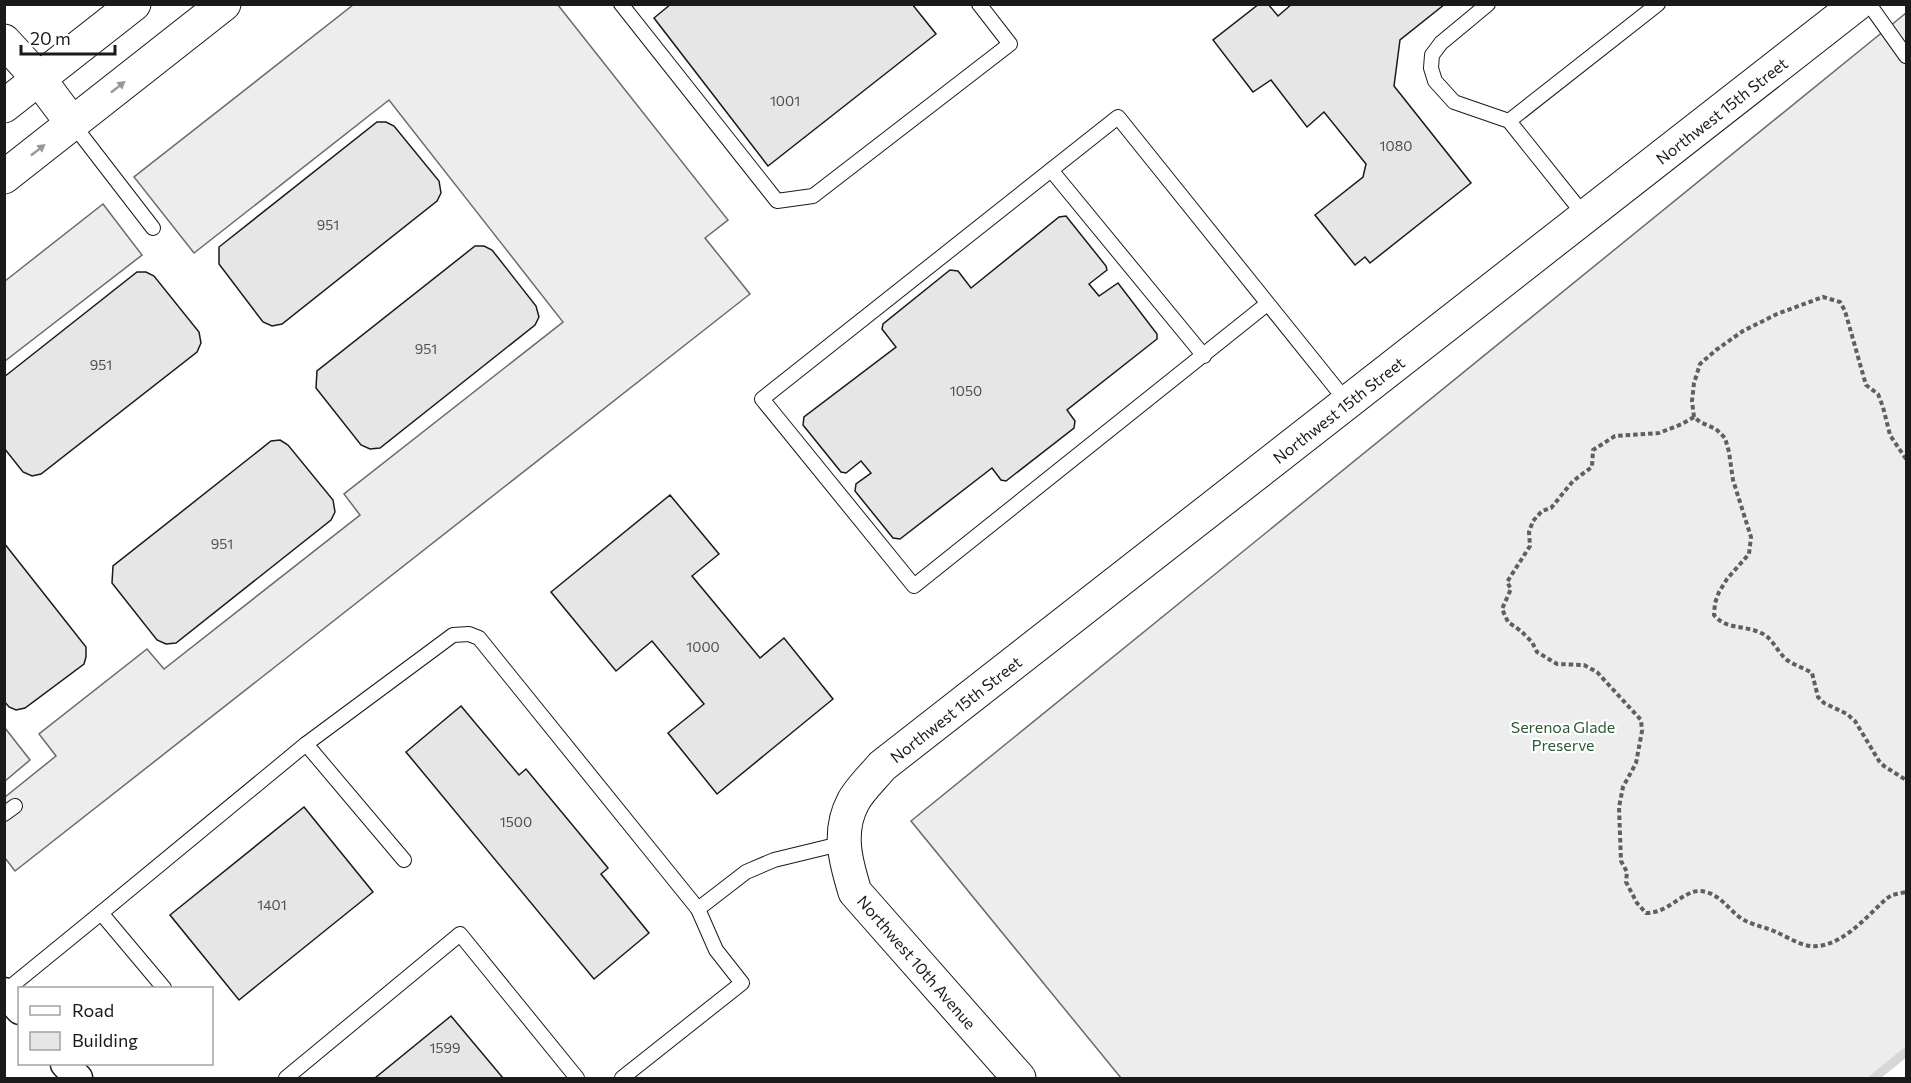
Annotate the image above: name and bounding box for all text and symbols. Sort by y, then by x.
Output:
scale bar [21,18,116,56]
text: 20 m [30,27,71,49]
street label: Northwest 15th Street [1652,53,1791,167]
one-way arrow [110,81,126,94]
house number: 1001 [770,92,800,109]
house number: 1080 [1380,137,1412,154]
one-way arrow [30,144,45,157]
house number: 951 [317,216,339,233]
house number: 951 [415,340,437,357]
street label: Northwest 15th Street [1269,352,1408,467]
house number: 951 [90,356,112,373]
house number: 1050 [950,382,982,399]
house number: 951 [211,535,233,552]
house number: 1000 [686,638,720,655]
street label: Northwest 15th Street [886,651,1025,766]
park label: Serenoa Glade Preserve [1511,717,1615,754]
house number: 1500 [500,813,532,830]
street label: Northwest 10th Avenue [854,891,980,1033]
house number: 1401 [257,896,287,913]
legend [18,987,213,1065]
text: Road [72,999,114,1021]
text: Building [72,1029,138,1051]
house number: 1599 [429,1039,461,1056]

